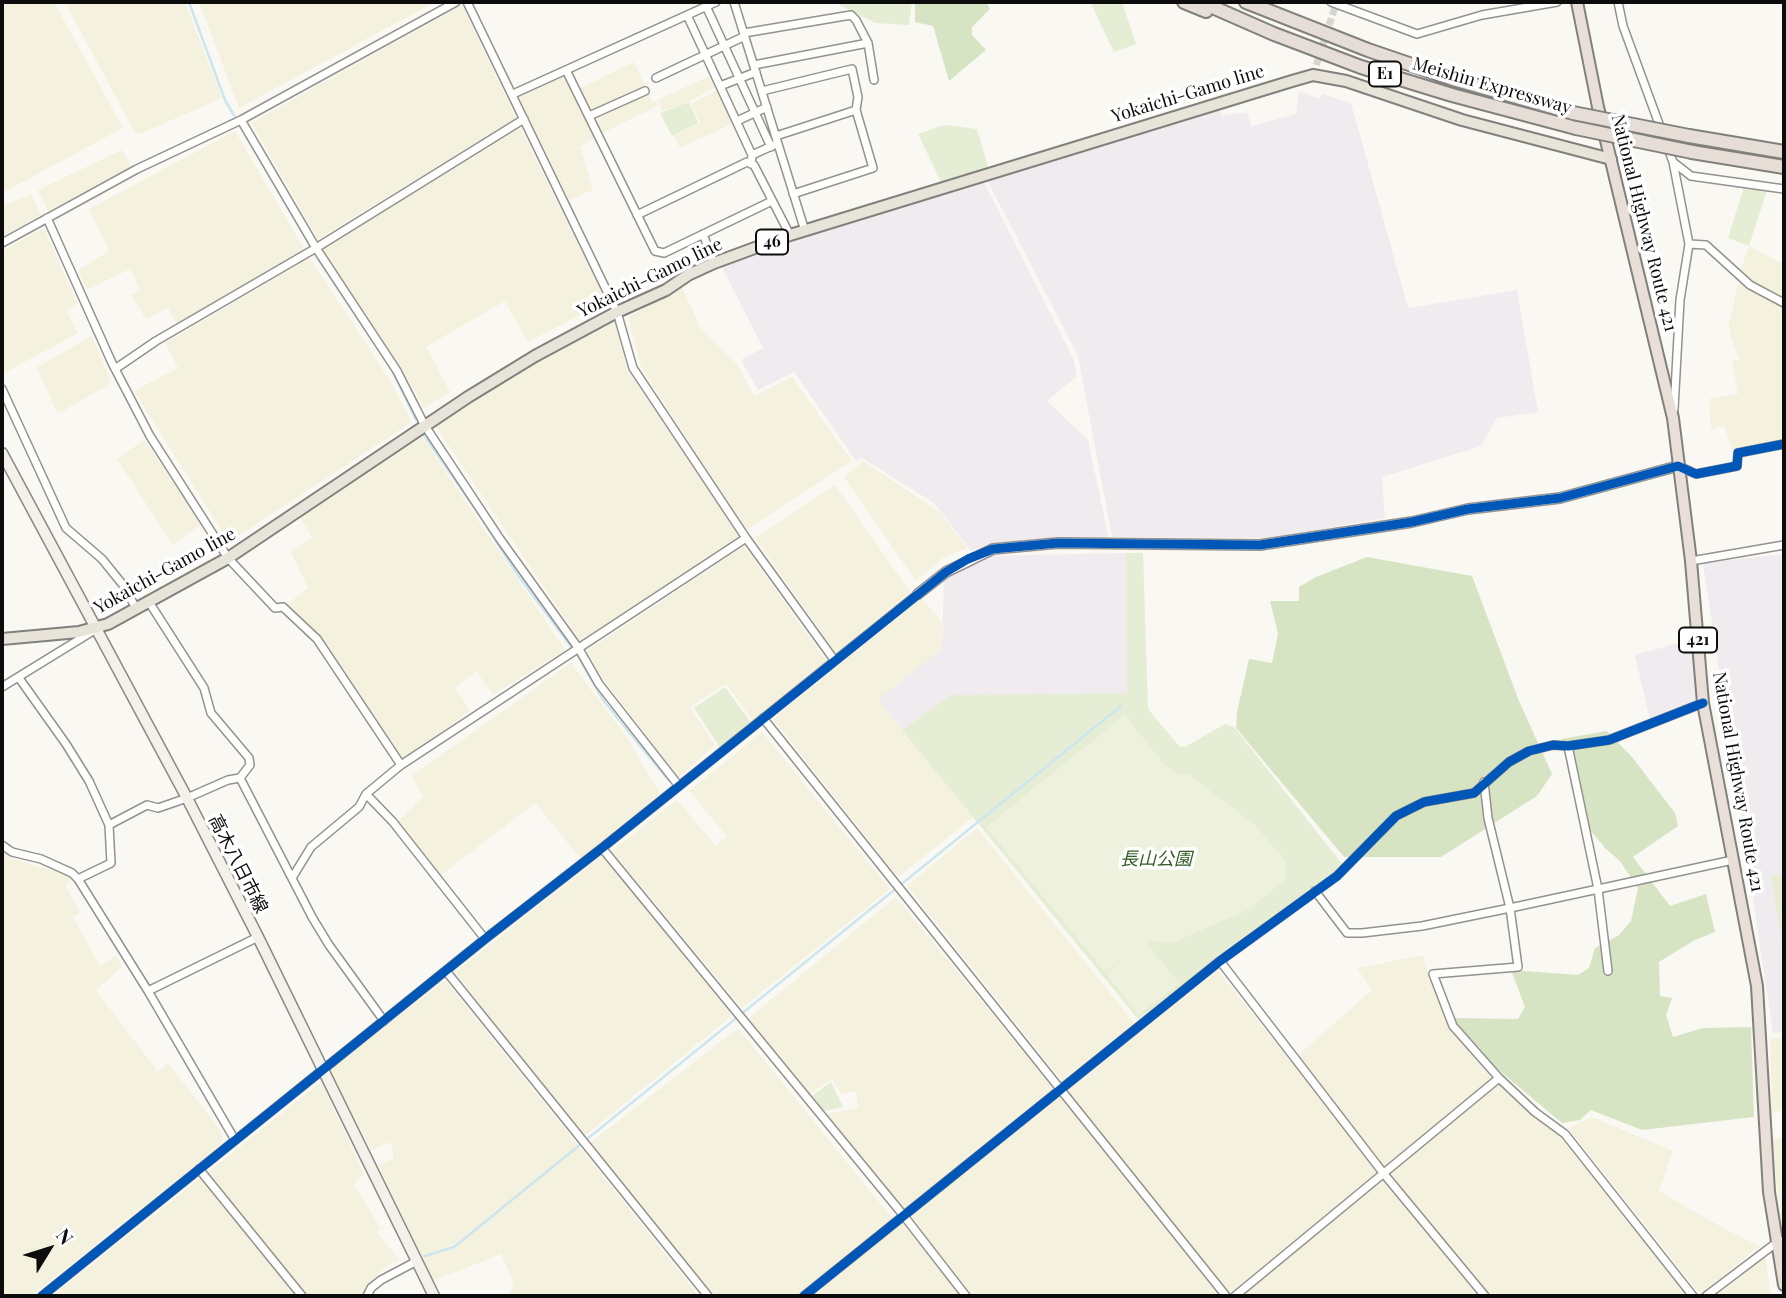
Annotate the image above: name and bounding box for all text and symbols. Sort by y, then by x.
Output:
street label: Meishin Expressway [1410,53,1574,119]
street label: Yokaichi-Gamo line [1109,60,1267,128]
road number: E1 [1369,61,1401,86]
street label: National Highway Route 421 [1607,112,1681,334]
road number: 46 [756,230,788,254]
street label: Yokaichi-Gamo line [574,234,726,322]
street label: Yokaichi-Gamo line [90,523,240,619]
road number: 421 [1679,628,1717,652]
street label: National Highway Route 421 [1708,670,1768,894]
street label: 高木八日市線 [204,811,272,917]
park label: 長山公園 [1120,848,1192,870]
north arrow [14,1214,84,1284]
text: N [51,1223,80,1249]

